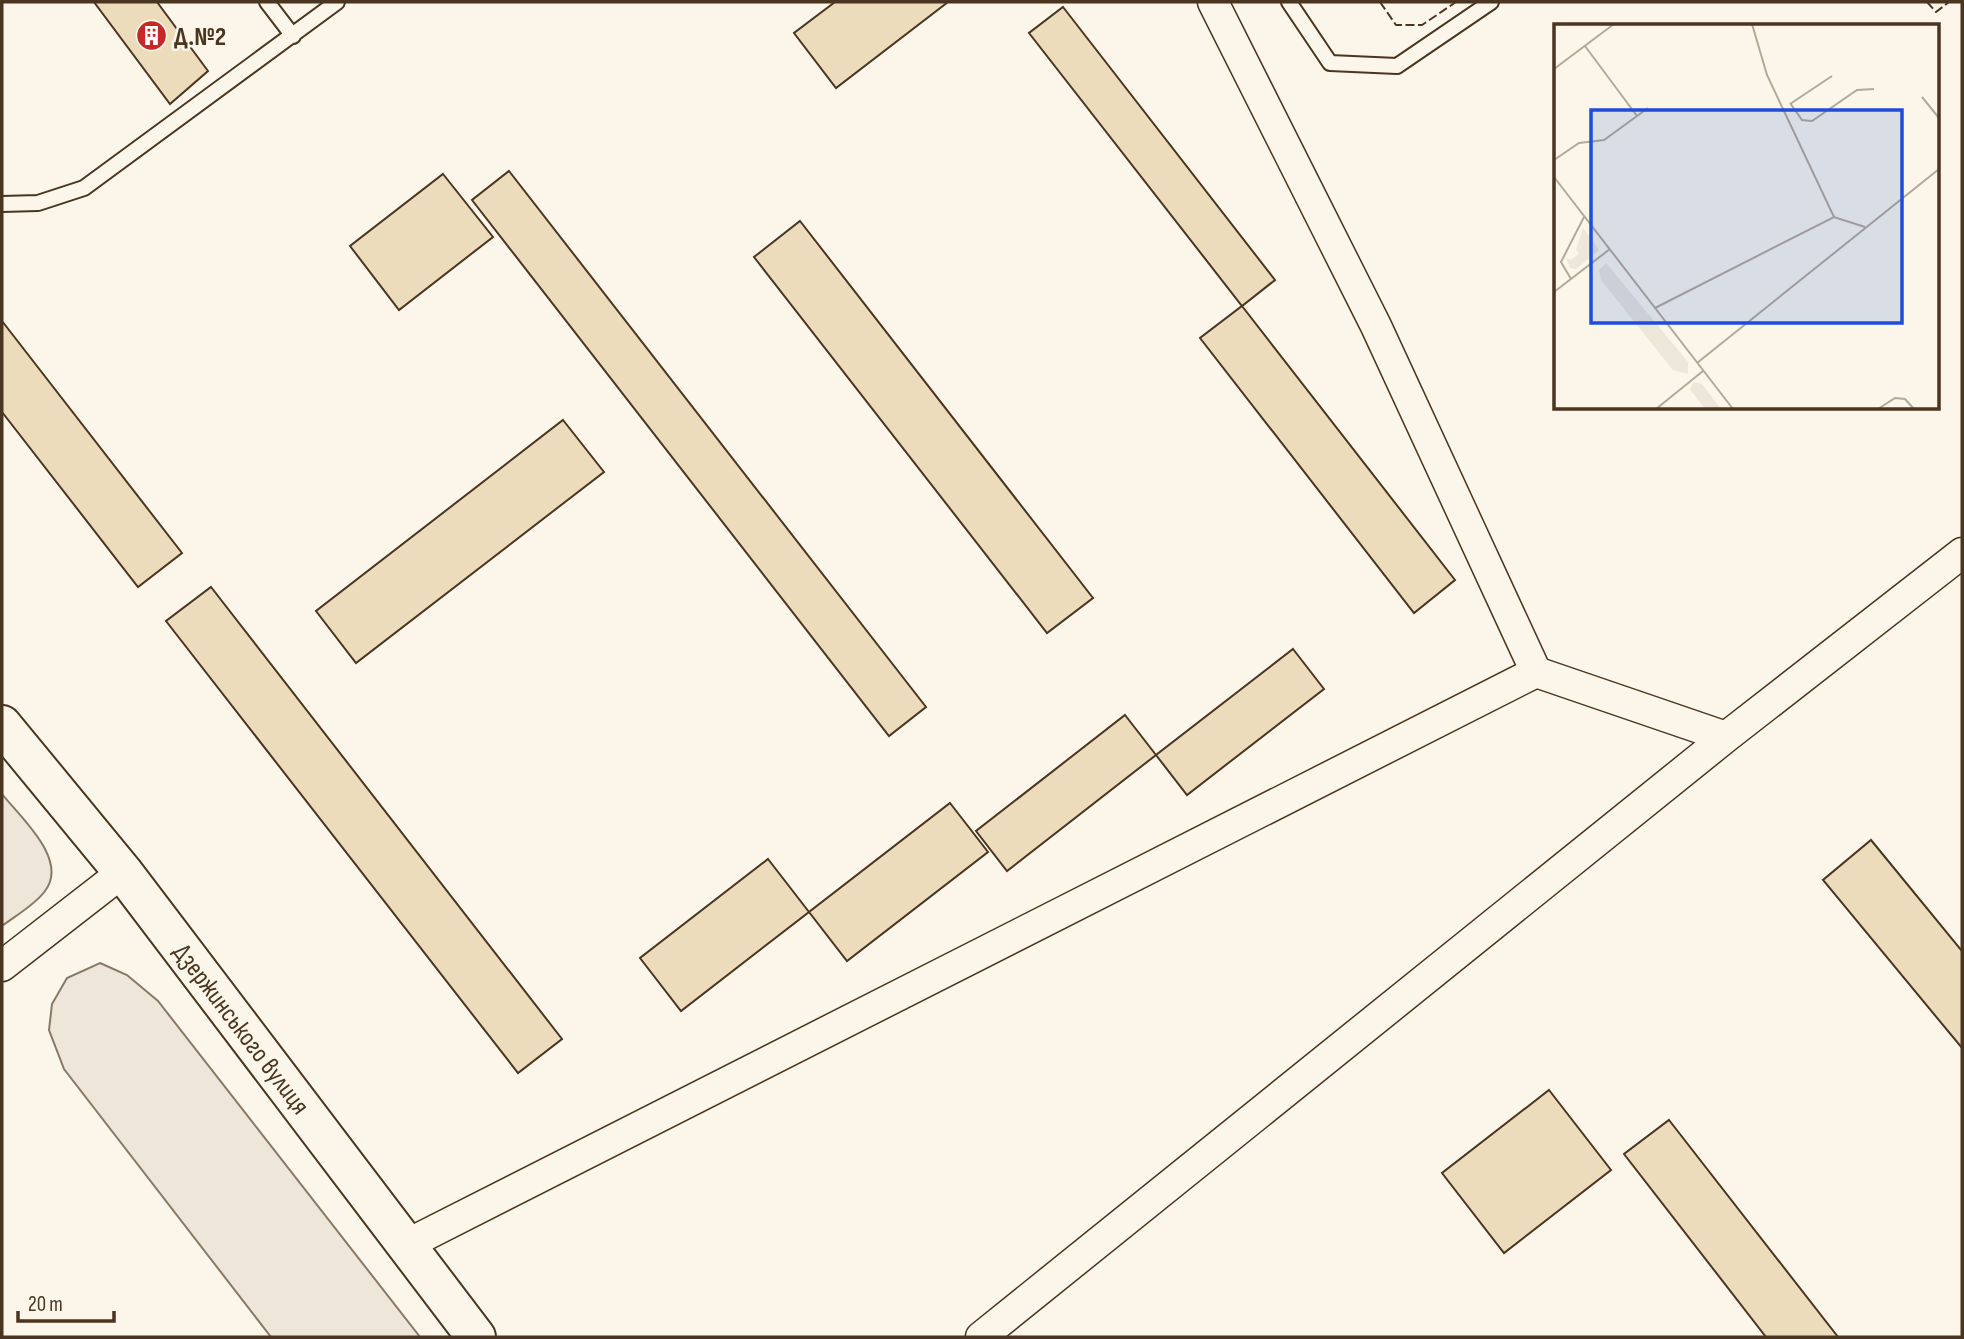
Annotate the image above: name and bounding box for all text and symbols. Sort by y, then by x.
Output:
building icon: Д.№2 [134,19,168,53]
place label: Д.№2 [174,22,226,53]
inset map [1554,24,1940,410]
street label: Дзержинського вулиця [166,938,315,1121]
scale bar [18,1280,114,1324]
text: 20 m [28,1292,63,1317]

